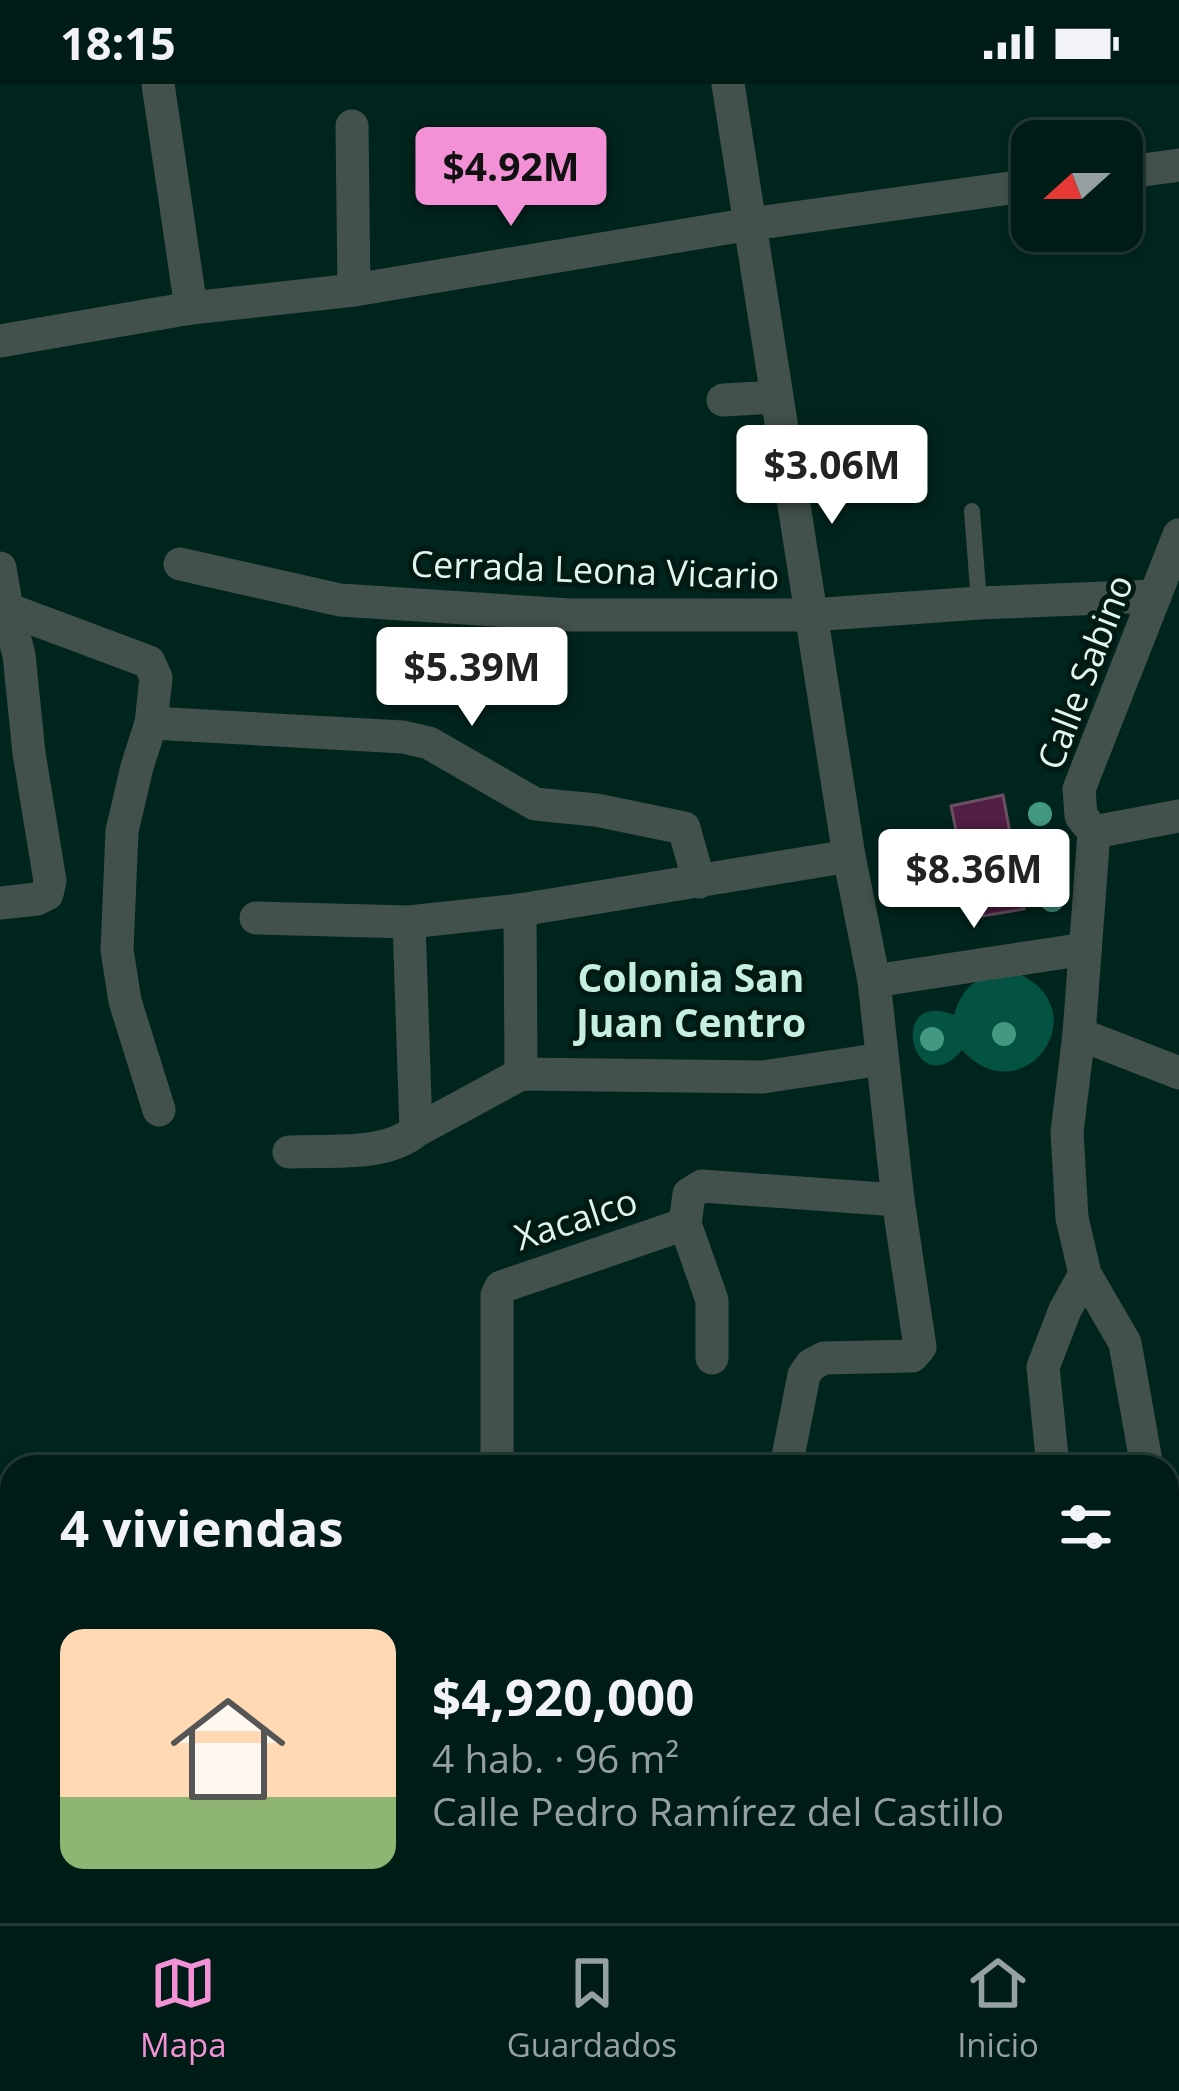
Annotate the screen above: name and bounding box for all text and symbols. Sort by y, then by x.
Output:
text: 18:15 [60,12,176,73]
north arrow [1011,120,1143,252]
map controls [1011,120,1143,252]
pin: $4.92M [413,127,609,229]
text: $4.92M [442,139,580,192]
pin: $3.06M [734,425,930,527]
text: $3.06M [763,437,901,490]
street label: Cerrada Leona Vicario [410,539,780,600]
street label: Calle Sabino [1025,567,1144,776]
pin: $5.39M [374,627,570,729]
text: $5.39M [403,639,541,692]
pin: $8.36M [876,829,1072,931]
text: $8.36M [905,841,1043,894]
district label: Colonia San Juan Centro [573,950,806,1048]
street label: Xacalco [508,1176,643,1261]
text: 4 viviendas [60,1492,344,1562]
icon: filters [1053,1494,1119,1560]
text: $4,920,000 [432,1661,694,1731]
icon: home [156,1677,300,1821]
text: 4 hab. · 96 m² [432,1731,679,1784]
text: Calle Pedro Ramírez del Castillo [432,1784,1004,1837]
tab: Mapa [140,1950,227,2067]
tab: Guardados [507,1950,677,2067]
tab: Inicio [957,1950,1039,2067]

